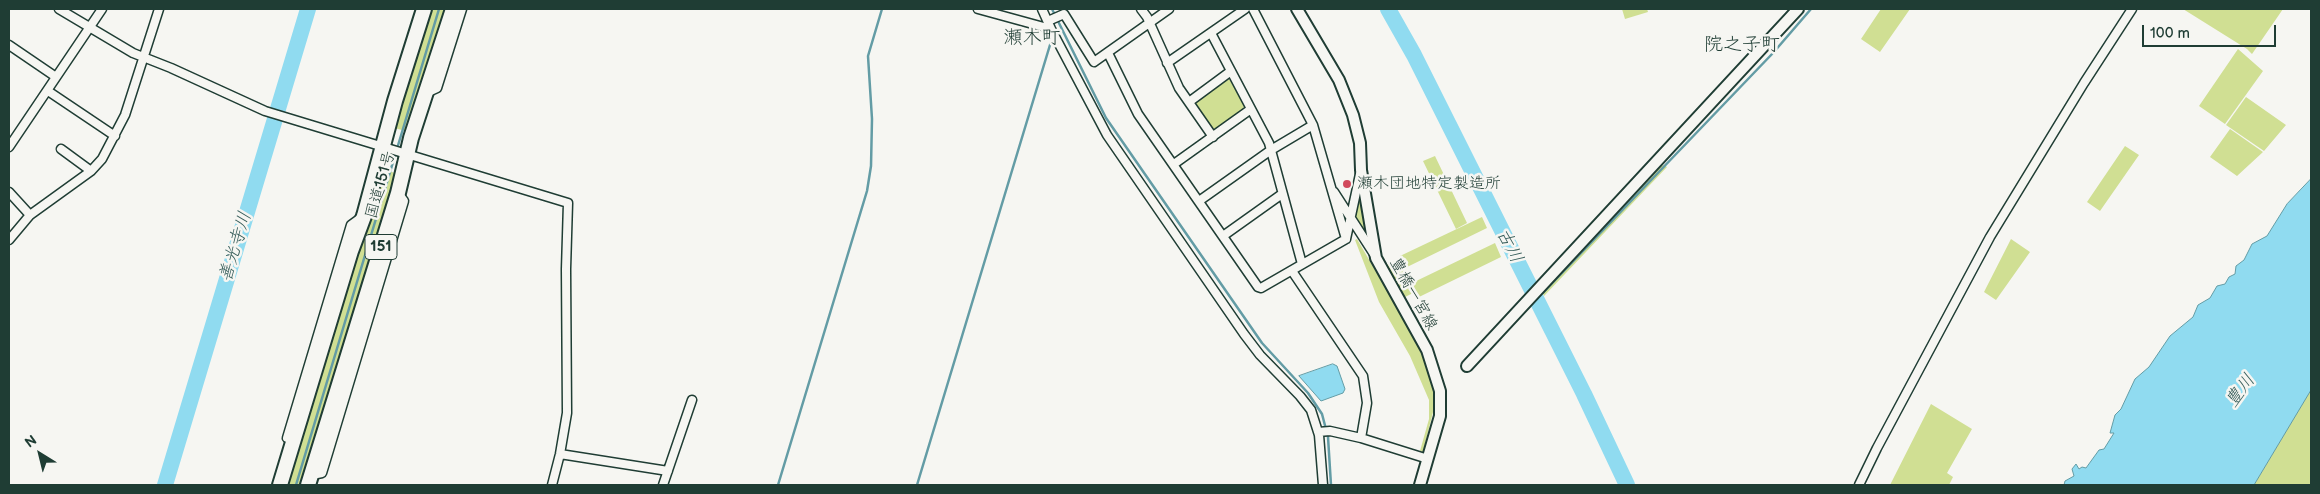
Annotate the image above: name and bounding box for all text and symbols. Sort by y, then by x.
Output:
scale bar [2145,15,2279,47]
text: 100 m [2150,24,2190,43]
district label: 瀬木町 [1004,27,1060,49]
district label: 院之子町 [1704,34,1780,56]
street label: 国道151号 [362,149,400,221]
place label: 瀬木団地特定製造所 [1357,174,1501,194]
marker: 瀬木団地特定製造所 [1341,178,1353,190]
water label: 善光寺川 [215,209,257,285]
water label: 古川 [1491,225,1527,267]
road number: 151 [365,234,397,260]
street label: 豊橋一宮線 [1385,254,1441,334]
water label: 豊川 [2222,370,2260,412]
north arrow [15,429,65,479]
text: N [22,431,40,451]

